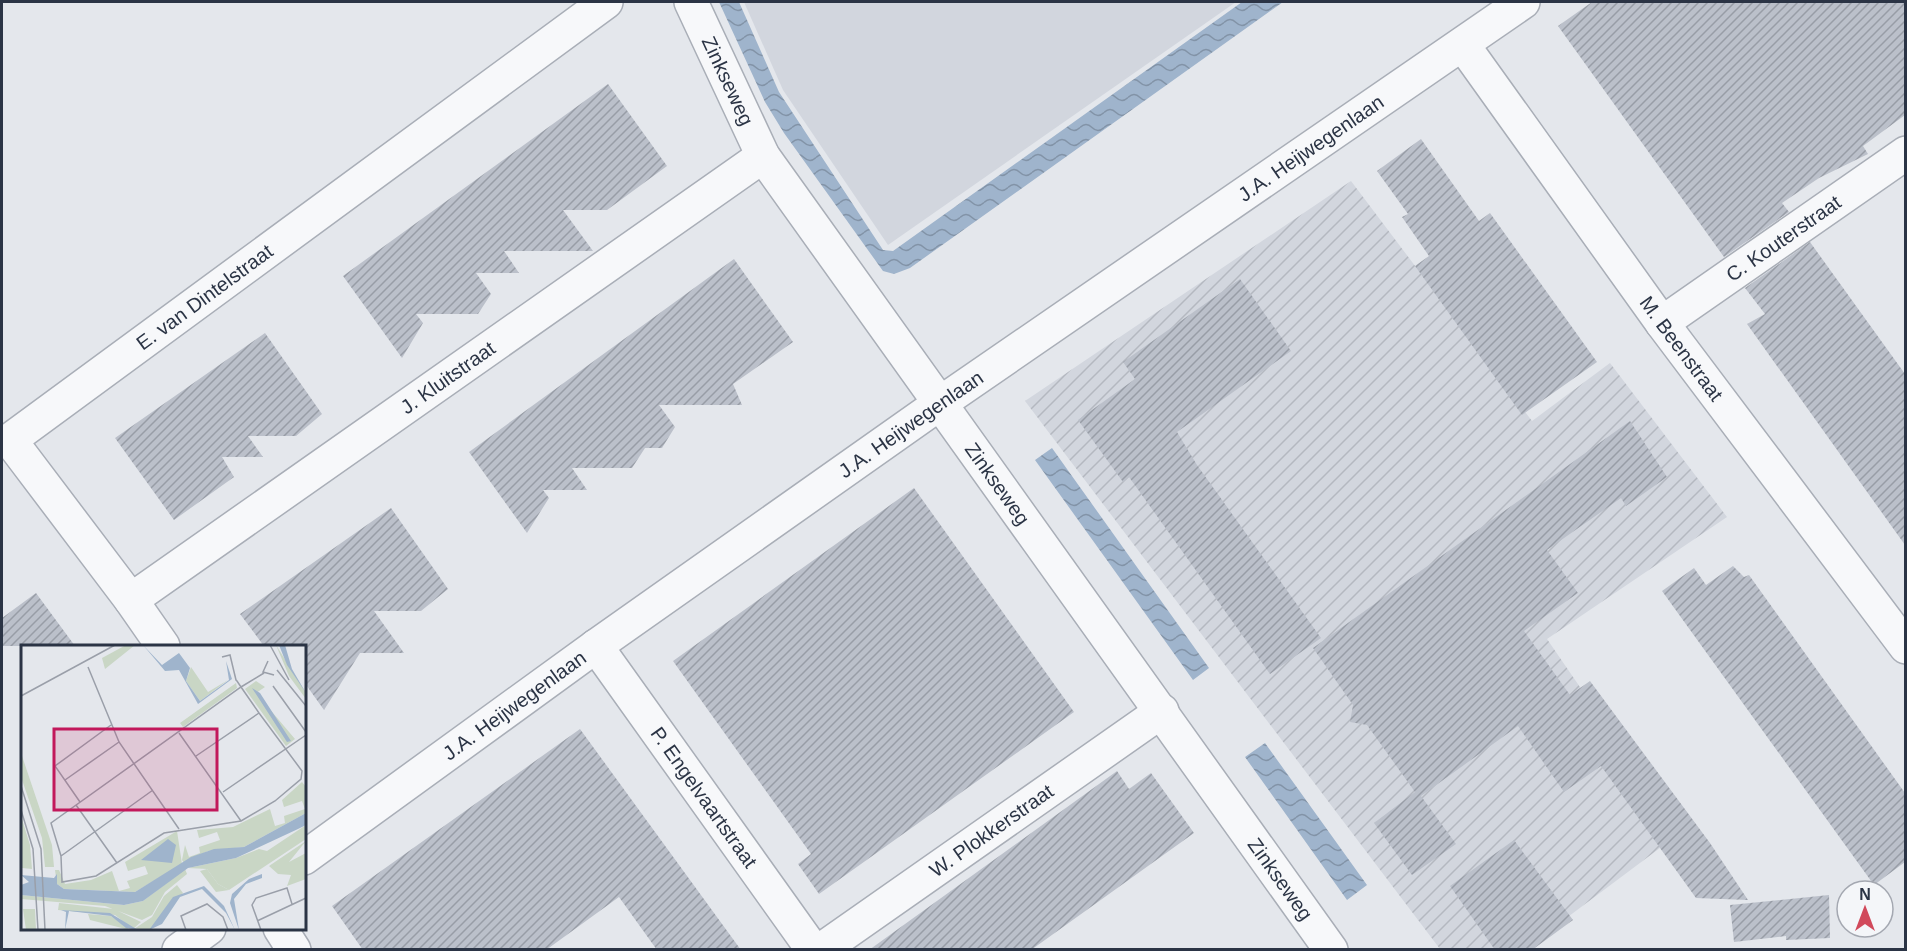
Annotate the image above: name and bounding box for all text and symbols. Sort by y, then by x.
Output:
street label: Zinkseweg [698,33,758,129]
street label: J.A. Heijwegenlaan [1234,90,1388,206]
street label: C. Kouterstraat [1722,191,1845,286]
street label: E. van Dintelstraat [132,240,277,354]
street label: M. Beenstraat [1635,292,1728,405]
street label: J. Kluitstraat [396,337,499,418]
street label: J.A. Heijwegenlaan [834,366,987,482]
street label: Zinkseweg [961,438,1034,529]
inset map [21,645,306,930]
street label: J.A. Heijwegenlaan [439,646,590,764]
street label: P. Engelvaartstraat [646,723,762,872]
street label: W. Plokkerstraat [925,780,1058,881]
street label: Zinkseweg [1243,834,1317,924]
north arrow [1835,879,1895,939]
text: N [1859,886,1871,903]

